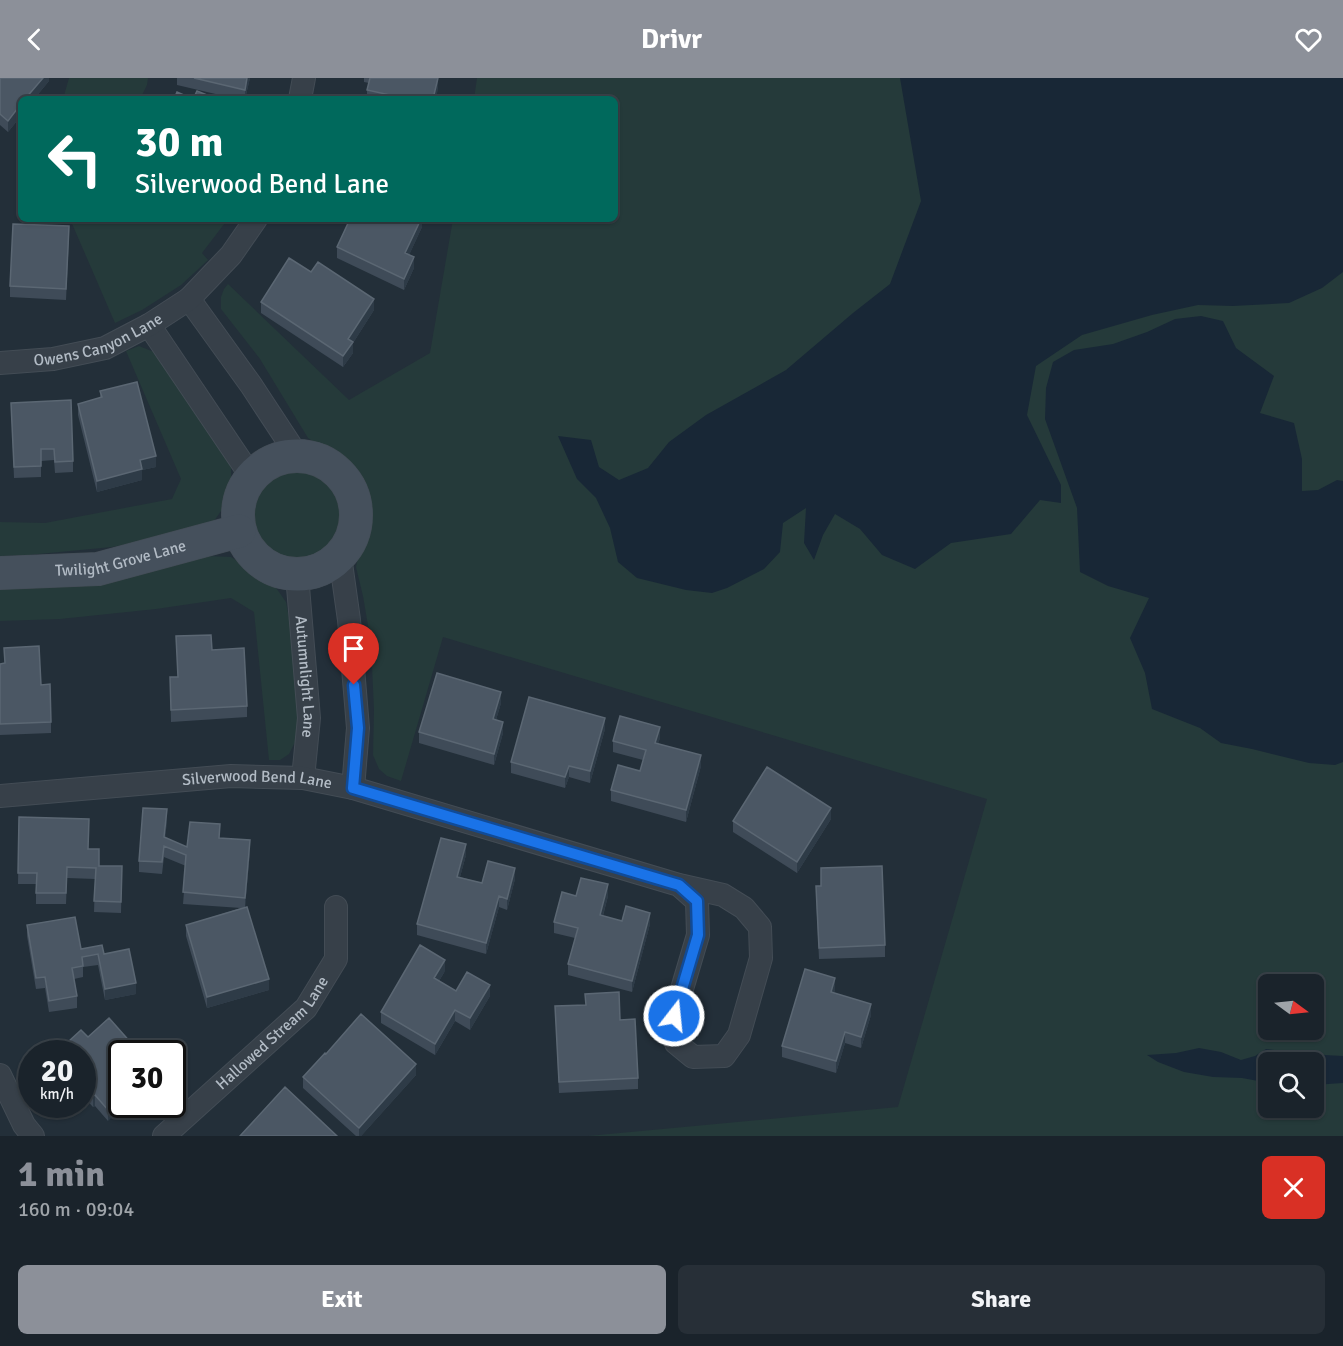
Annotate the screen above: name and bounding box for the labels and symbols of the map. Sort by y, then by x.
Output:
street label: Owens Canyon Lane [33,309,166,370]
street label: Twilight Grove Lane [55,536,188,581]
street label: Autumnlight Lane [290,615,319,739]
pin [328,623,379,685]
street label: Silverwood Bend Lane [181,766,334,794]
street label: Hallowed Stream Lane [212,973,333,1094]
north arrow [1258,974,1324,1040]
position arrow [642,984,706,1048]
speed limit sign: 30 [108,1040,186,1118]

